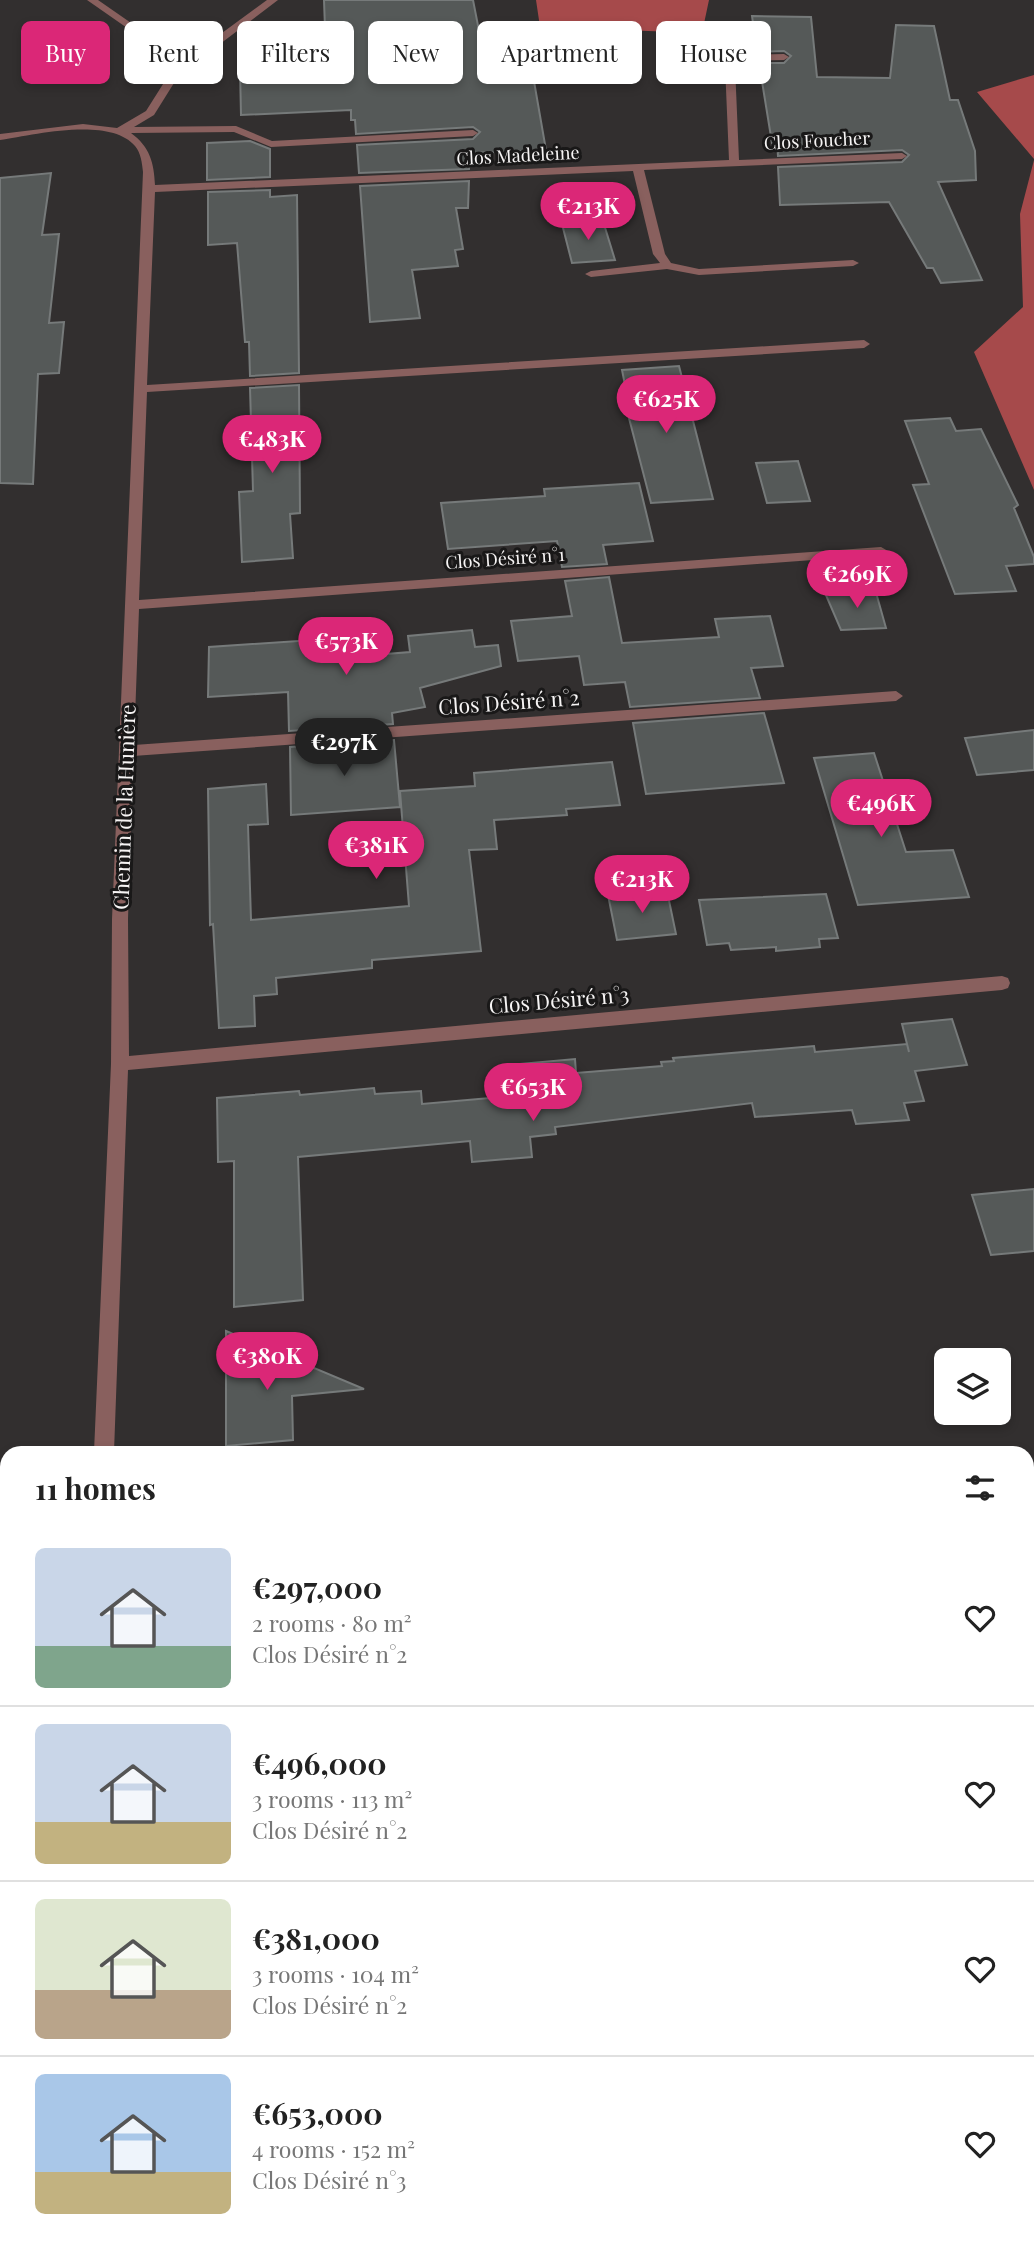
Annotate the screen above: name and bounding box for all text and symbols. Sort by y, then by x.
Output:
chip: Buy [21,21,110,84]
chip: Rent [124,21,223,84]
chip: Filters [237,21,354,84]
chip: New [368,21,463,84]
chip: Apartment [477,21,642,84]
chip: House [656,21,771,84]
street label: Clos Foucher [763,125,871,155]
street label: Clos Madeleine [456,140,580,170]
pin: €213K [539,182,637,242]
text: €213K [556,189,620,220]
pin: €625K [617,376,715,435]
text: €625K [633,382,699,413]
pin: €483K [223,416,321,475]
text: €483K [238,422,306,453]
street label: Clos Désiré n°1 [444,542,566,574]
pin: €269K [808,550,906,610]
text: €269K [823,557,891,588]
pin: €573K [297,618,395,677]
text: €573K [314,624,378,655]
street label: Clos Désiré n°2 [437,682,581,720]
street label: Chemin de la Hunière [105,704,141,910]
pin: €297K [295,718,393,778]
text: €297K [311,725,377,756]
pin: €496K [832,780,930,839]
text: €496K [847,786,915,817]
pin: €381K [327,822,425,881]
text: €381K [344,828,408,859]
pin: €213K [593,856,691,915]
text: €213K [610,862,674,893]
street label: Clos Désiré n°3 [487,979,630,1019]
pin: €653K [484,1064,582,1123]
text: €653K [500,1070,566,1101]
pin: €380K [218,1332,316,1392]
text: €380K [232,1339,302,1370]
map controls [934,1348,1011,1425]
button: layers [934,1348,1011,1425]
text: 11 homes [35,1468,156,1508]
icon: filters [961,1469,999,1507]
text: €297,000 [252,1567,382,1607]
icon: home [91,1576,175,1660]
icon: heart [961,1599,999,1637]
text: 2 rooms · 80 m² [252,1607,412,1638]
text: Clos Désiré n°2 [252,1638,407,1669]
text: €496,000 [252,1743,387,1783]
icon: home [91,1752,175,1836]
icon: heart [961,1775,999,1813]
text: 3 rooms · 113 m² [252,1783,412,1814]
text: Clos Désiré n°2 [252,1814,407,1845]
text: €381,000 [252,1918,380,1958]
icon: home [91,1927,175,2011]
icon: heart [961,1950,999,1988]
text: 3 rooms · 104 m² [252,1958,419,1989]
text: Clos Désiré n°2 [252,1989,407,2020]
text: €653,000 [252,2093,383,2133]
icon: home [91,2102,175,2186]
icon: heart [961,2125,999,2163]
text: 4 rooms · 152 m² [252,2133,415,2164]
text: Clos Désiré n°3 [252,2164,406,2195]

